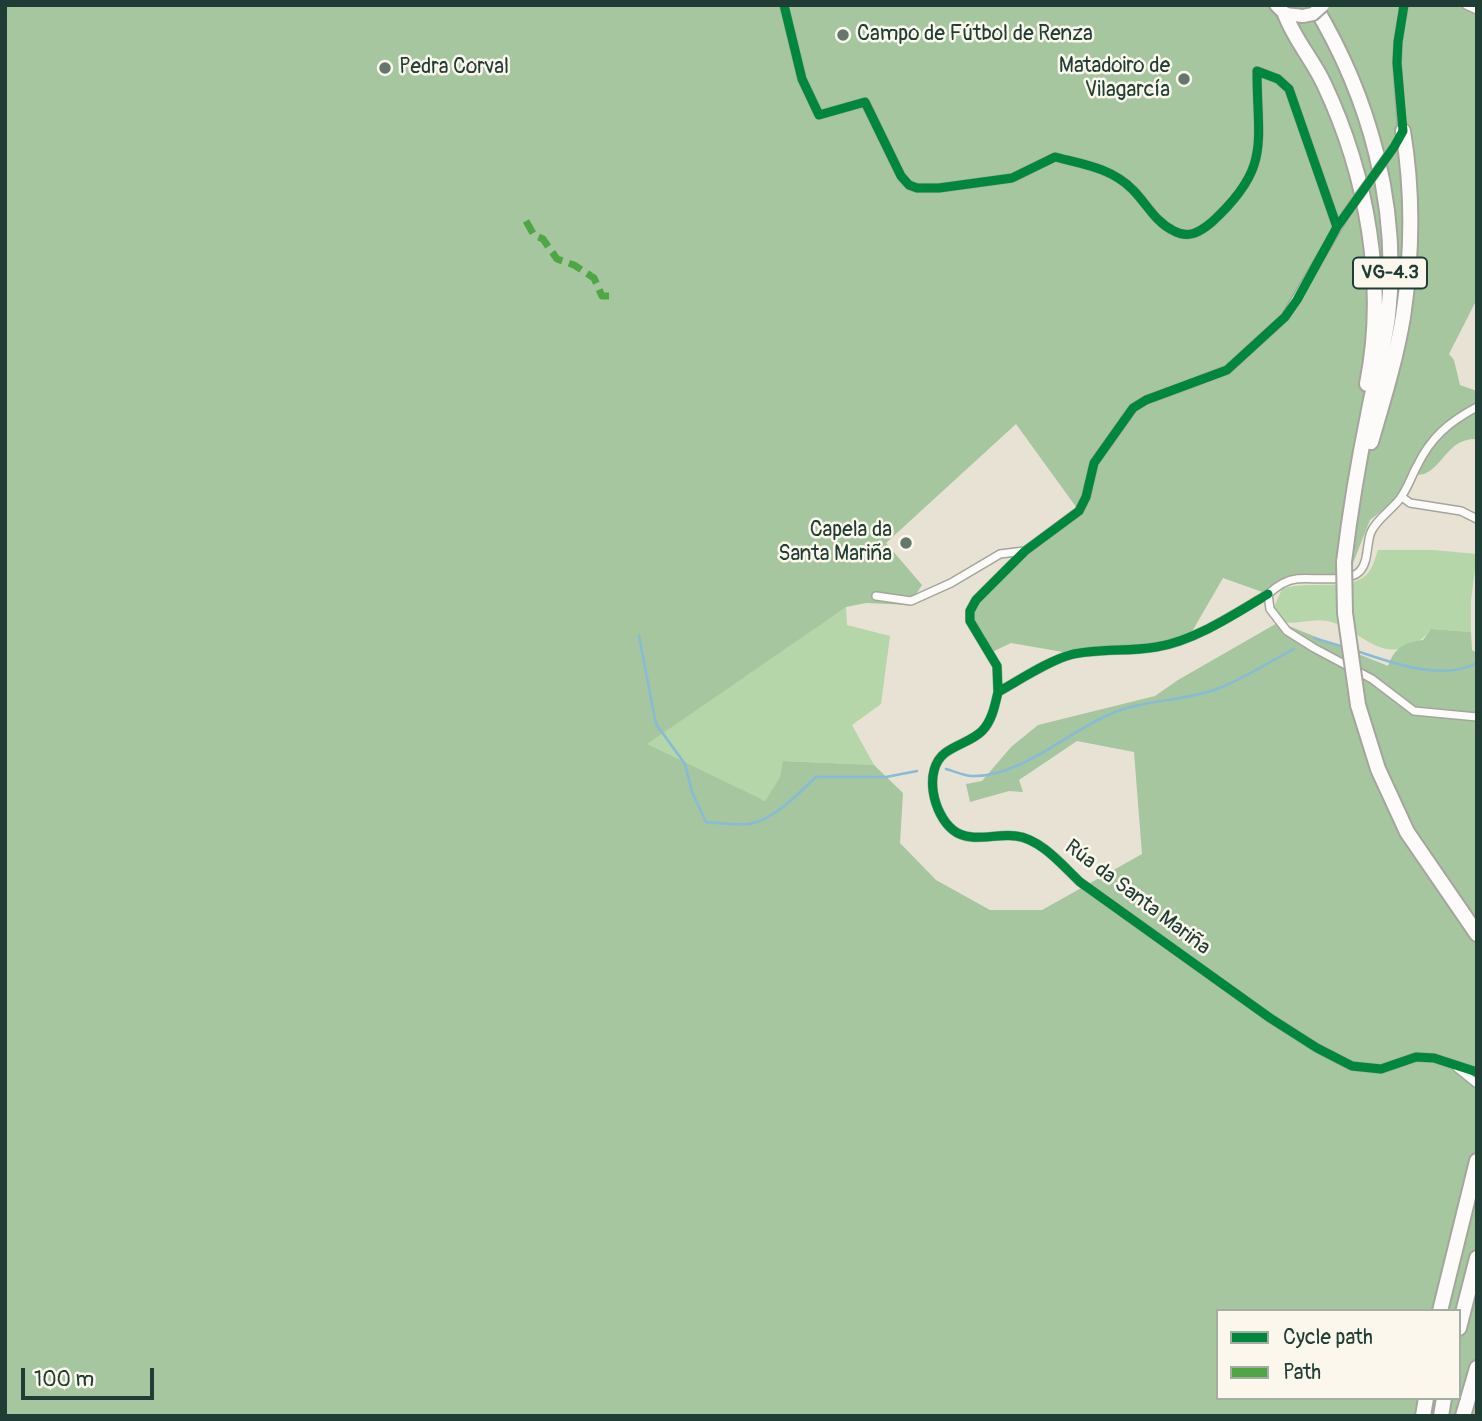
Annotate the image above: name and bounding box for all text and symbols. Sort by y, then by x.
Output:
place label: Campo de Fútbol de Renza [857,22,1093,48]
marker: Campo de Fútbol de Renza [835,27,851,43]
place label: Matadoiro de Vilagarcía [1059,54,1170,104]
place label: Pedra Corval [399,55,509,81]
marker: Pedra Corval [377,60,393,76]
marker: Matadoiro de Vilagarcía [1176,71,1192,87]
road number: VG-4.3 [1353,258,1427,288]
place label: Capela da Santa Mariña [778,518,892,568]
marker: Capela da Santa Mariña [898,535,914,551]
street label: Rúa da Santa Mariña [1059,835,1215,961]
legend [1216,1309,1461,1400]
text: Cycle path [1283,1324,1373,1351]
scale bar [24,1354,158,1398]
text: Path [1283,1359,1321,1386]
text: 100 m [34,1366,94,1393]

